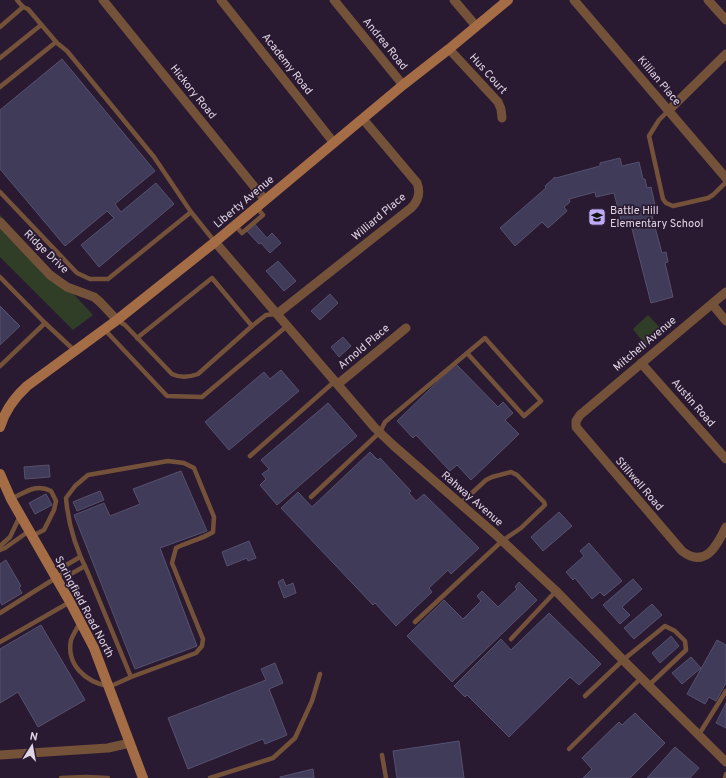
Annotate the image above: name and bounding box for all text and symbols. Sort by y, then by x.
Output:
street label: Andrea Road [360,15,410,73]
street label: Academy Road [259,31,315,97]
street label: Hus Court [466,51,510,97]
street label: Killian Place [634,53,684,109]
street label: Hickory Road [167,62,219,122]
street label: Liberty Avenue [211,173,277,231]
street label: Williard Place [349,190,409,244]
place label: Battle Hill Elementary School [610,204,703,231]
school or university icon: Battle Hill Elementary School [587,207,607,227]
street label: Ridge Drive [21,227,71,277]
street label: Mitchell Avenue [611,313,679,374]
street label: Arnold Place [335,321,393,373]
street label: Austin Road [668,376,718,430]
street label: Stillwell Road [612,454,666,514]
street label: Rahway Avenue [438,468,506,530]
street label: Springfield Road North [51,554,117,660]
north arrow [12,726,52,766]
text: N [29,730,39,745]

